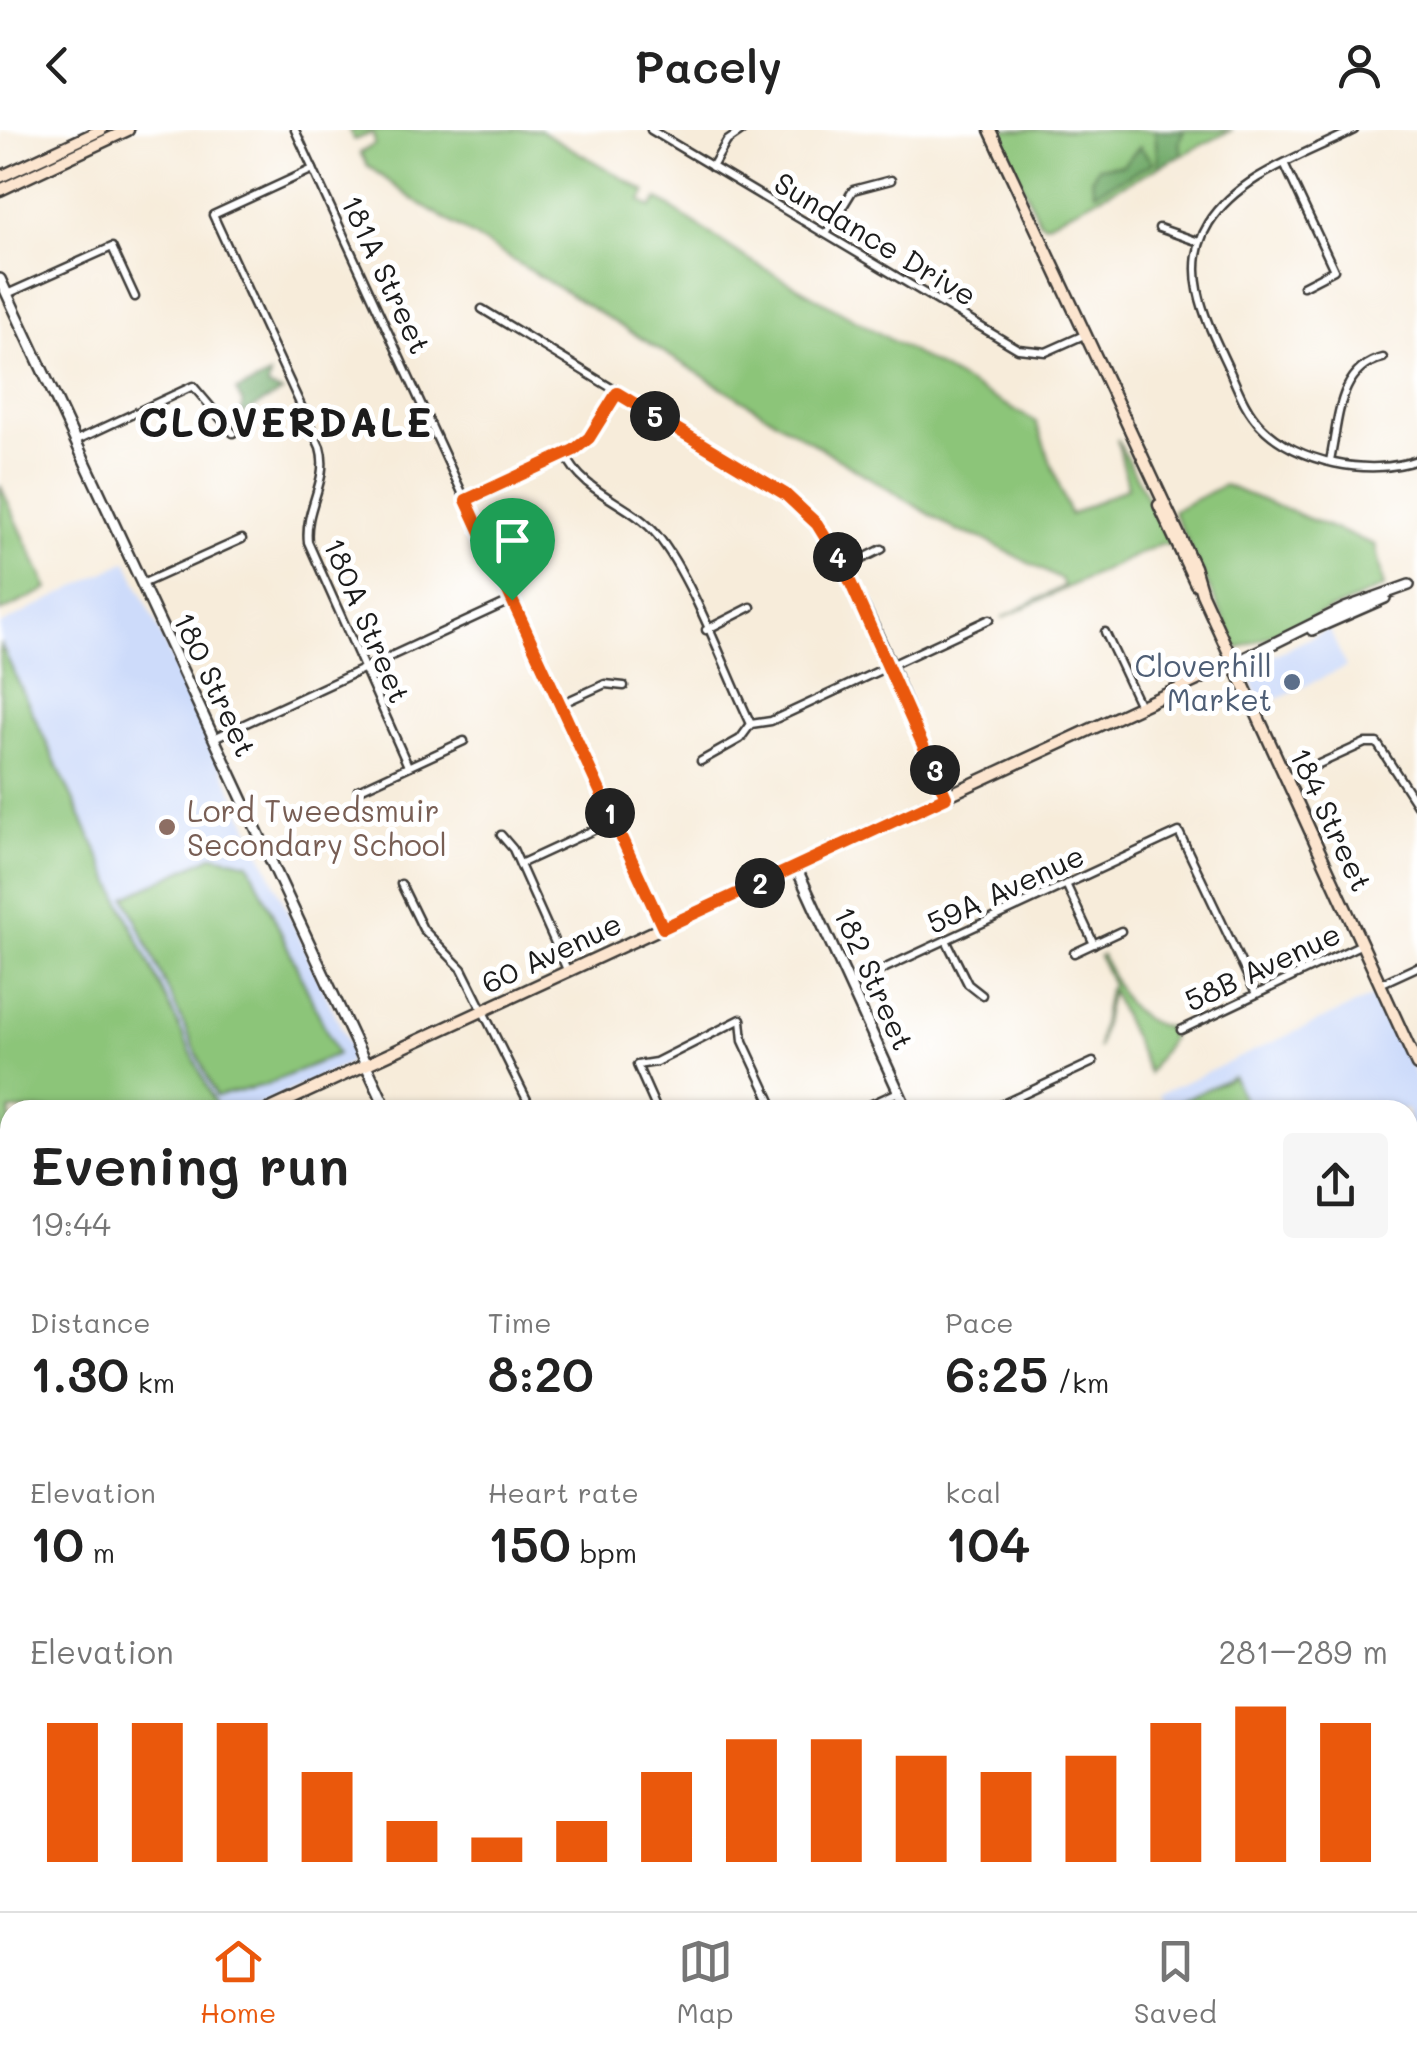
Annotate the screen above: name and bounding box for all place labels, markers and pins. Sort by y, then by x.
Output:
pin: 5 [630,391,680,441]
pin [470,498,555,601]
pin: 4 [813,532,863,582]
place label: Cloverhill Market [1135,645,1272,719]
marker: Cloverhill Market [1281,671,1303,693]
pin: 3 [910,745,960,795]
pin: 1 [585,788,635,838]
place label: Lord Tweedsmuir Secondary School [187,790,447,864]
marker: Lord Tweedsmuir Secondary School [156,816,178,838]
pin: 2 [735,858,785,908]

